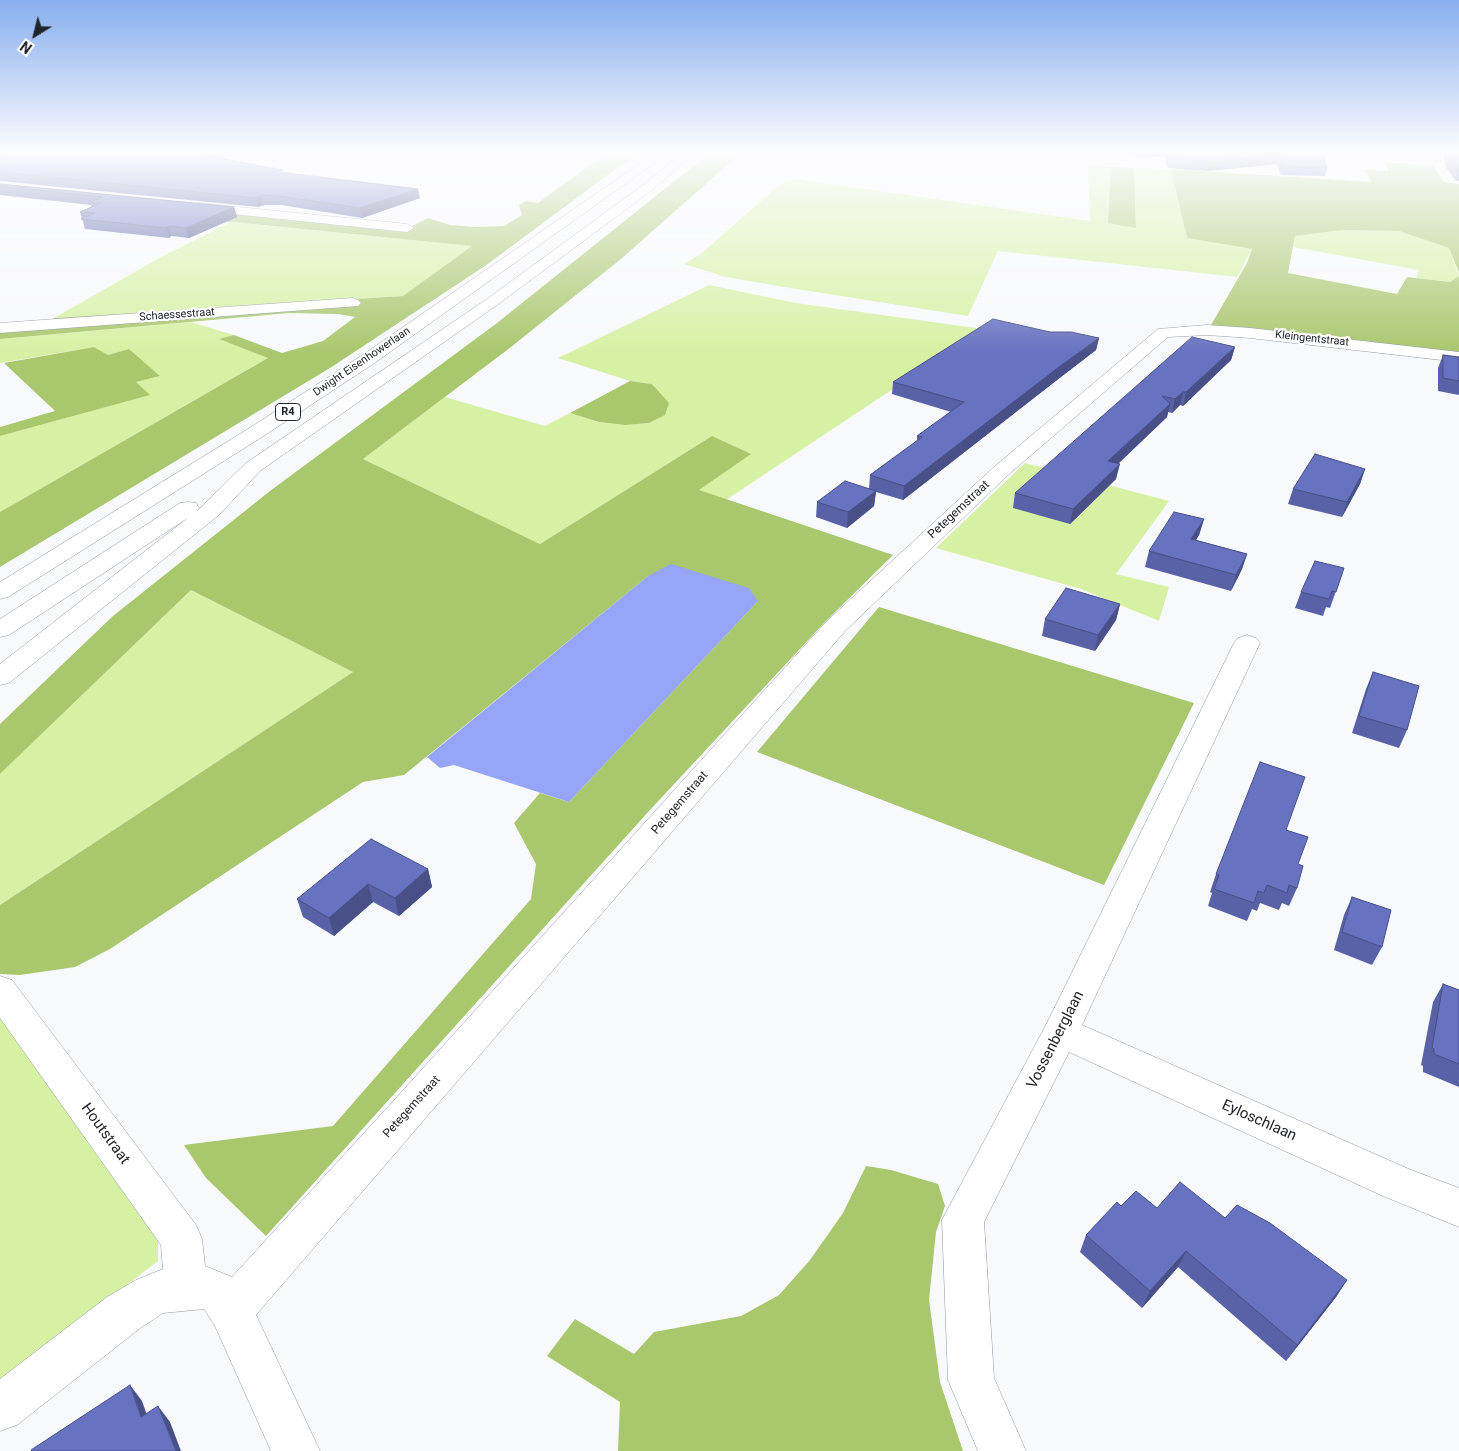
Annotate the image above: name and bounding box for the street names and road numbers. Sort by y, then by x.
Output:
street label: Schaessestraat [139,306,215,324]
street label: Dwight Eisenhowerlaan [311,325,413,399]
street label: Kleingentstraat [1274,329,1350,349]
road number: R4 [276,404,300,421]
street label: Petegemstraat [925,478,993,542]
street label: Petegemstraat [649,769,711,837]
street label: Vossenberglaan [1024,988,1088,1092]
street label: Petegemstraat [380,1073,444,1141]
street label: Eyloschlaan [1219,1097,1299,1145]
street label: Houtstraat [77,1100,133,1168]

